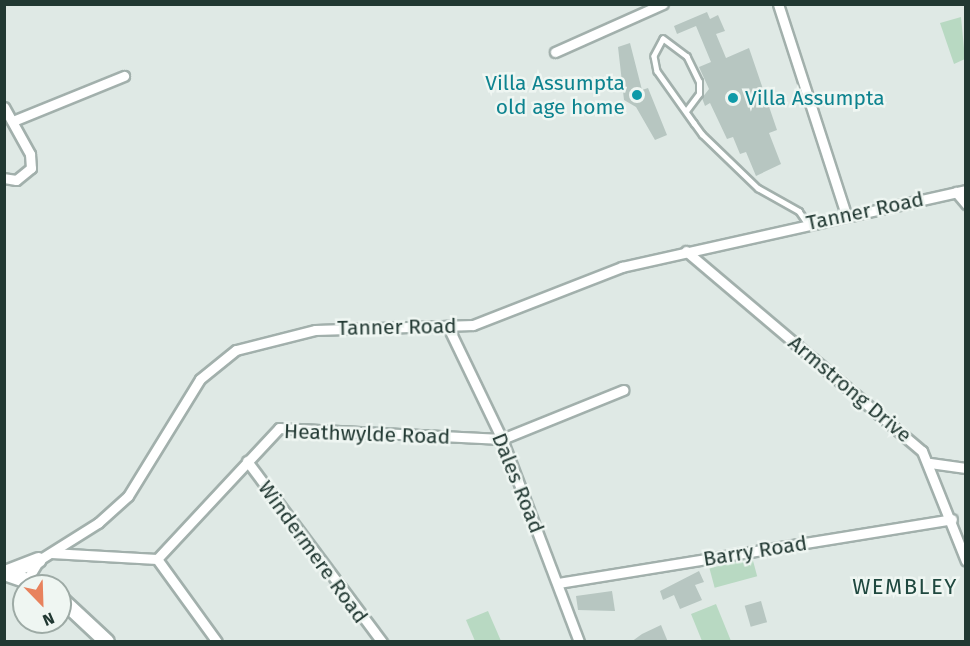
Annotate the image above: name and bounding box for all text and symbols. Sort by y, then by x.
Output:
place label: Villa Assumpta old age home [485,70,625,120]
place label: Villa Assumpta [745,85,885,111]
marker: Villa Assumpta old age home [630,88,644,102]
marker: Villa Assumpta [726,91,740,105]
street label: Tanner Road [804,186,926,236]
street label: Tanner Road [337,313,457,341]
street label: Armstrong Drive [783,330,917,448]
street label: Heathwylde Road [283,419,451,449]
street label: Dales Road [486,429,550,537]
street label: Windermere Road [253,476,373,628]
street label: Barry Road [701,530,809,572]
north arrow [12,574,72,634]
district label: WEMBLEY [852,574,958,600]
text: N [40,608,57,630]

